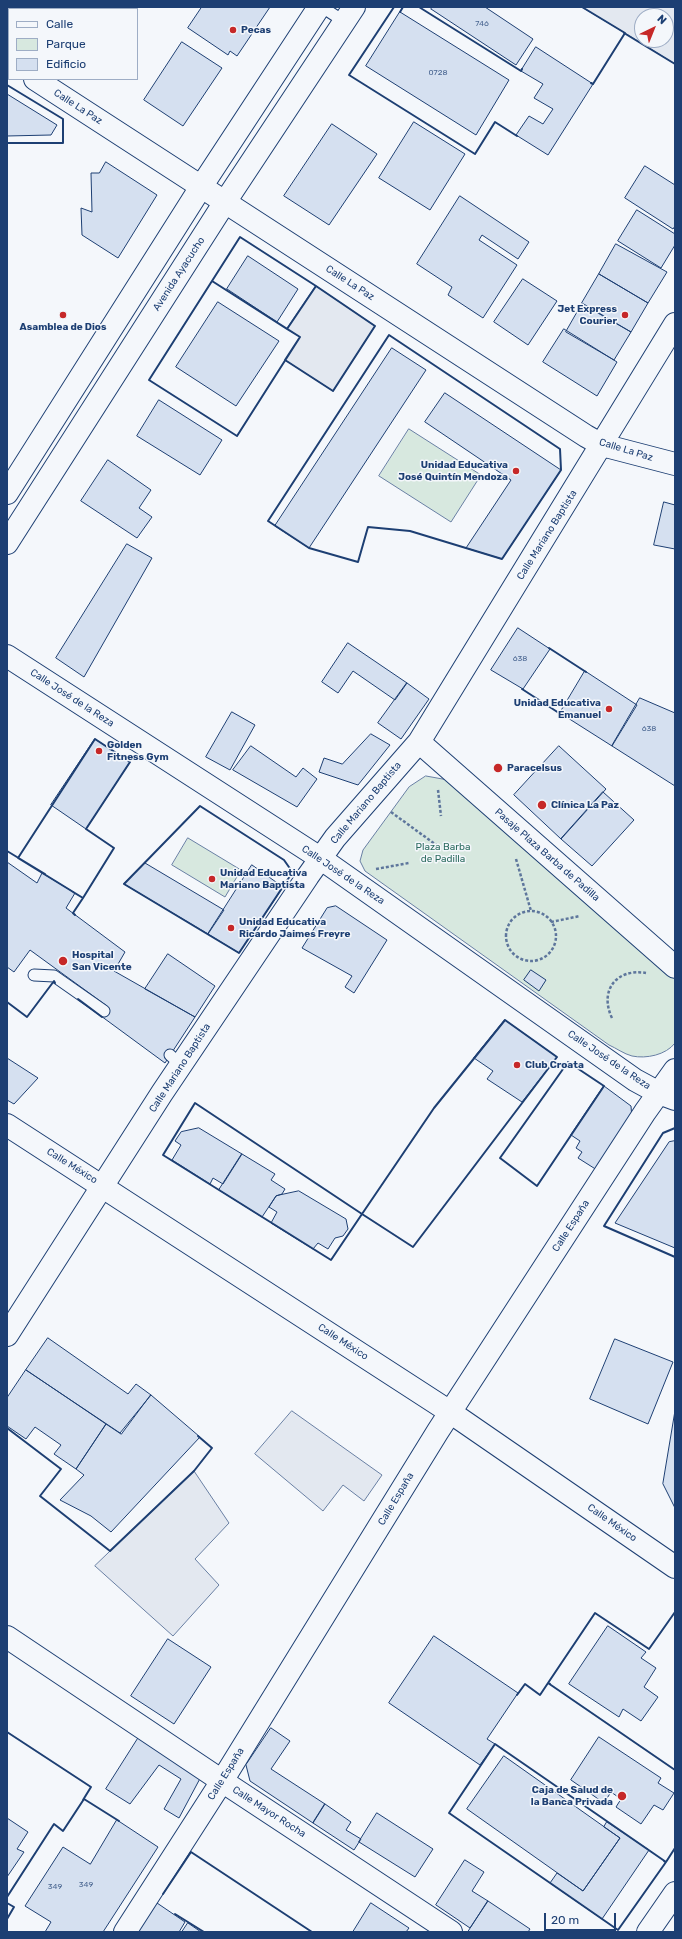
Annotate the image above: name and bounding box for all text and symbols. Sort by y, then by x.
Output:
legend [8,8,138,80]
north arrow [634,8,674,48]
text: N [655,12,669,27]
text: Calle [46,17,73,31]
house number: 746 [475,19,489,29]
place label: Pecas [241,24,271,36]
marker: Pecas [228,25,238,35]
text: Parque [46,37,86,51]
text: Edificio [46,57,86,71]
house number: 0728 [429,68,447,78]
street label: Calle La Paz [51,87,105,127]
street label: Avenida Ayacucho [151,235,207,313]
street label: Calle La Paz [323,263,377,303]
place label: Jet Express Courier [557,303,617,326]
marker: Asamblea de Dios [58,310,68,320]
marker: Jet Express Courier [620,310,630,320]
place label: Asamblea de Dios [20,321,106,333]
street label: Calle La Paz [598,436,654,464]
place label: Unidad Educativa José Quintín Mendoza [398,459,508,482]
marker: Unidad Educativa José Quintín Mendoza [511,466,521,476]
street label: Calle Mariano Baptista [514,488,580,582]
house number: 638 [513,654,527,664]
street label: Calle José de la Reza [28,666,116,730]
place label: Unidad Educativa Emanuel [514,697,601,720]
marker: Unidad Educativa Emanuel [604,704,614,714]
house number: 638 [642,724,656,734]
place label: Golden Fitness Gym [107,739,169,762]
marker: Golden Fitness Gym [94,746,104,756]
street label: Calle Mariano Baptista [328,760,404,846]
marker: Paracelsus [492,762,504,774]
place label: Paracelsus [507,762,562,774]
marker: Clínica La Paz [536,799,548,811]
place label: Clínica La Paz [551,799,619,811]
street label: Pasaje Plaza Barba de Padilla [492,806,602,904]
park label: Plaza Barba de Padilla [416,841,470,864]
street label: Calle José de la Reza [299,843,387,907]
place label: Unidad Educativa Mariano Baptista [220,867,307,890]
marker: Unidad Educativa Mariano Baptista [207,874,217,884]
place label: Unidad Educativa Ricardo Jaimes Freyre [239,916,351,940]
marker: Unidad Educativa Ricardo Jaimes Freyre [226,923,236,933]
place label: Hospital San Vicente [72,949,132,972]
marker: Hospital San Vicente [57,955,69,967]
street label: Calle Mariano Baptista [147,1021,213,1115]
street label: Calle José de la Reza [565,1028,653,1092]
place label: Club Croata [525,1059,584,1071]
marker: Club Croata [512,1060,522,1070]
street label: Calle México [44,1146,100,1186]
street label: Calle España [550,1198,592,1254]
street label: Calle México [316,1321,370,1363]
street label: Calle España [376,1470,416,1528]
street label: Calle México [585,1502,639,1544]
street label: Calle España [205,1746,247,1802]
street label: Calle Mayor Rocha [230,1784,308,1840]
place label: Caja de Salud de la Banca Privada [531,1784,613,1808]
marker: Caja de Salud de la Banca Privada [616,1790,628,1802]
house number: 349 [79,1880,93,1890]
house number: 349 [48,1882,62,1892]
scale bar [546,1905,618,1931]
text: 20 m [551,1913,579,1927]

